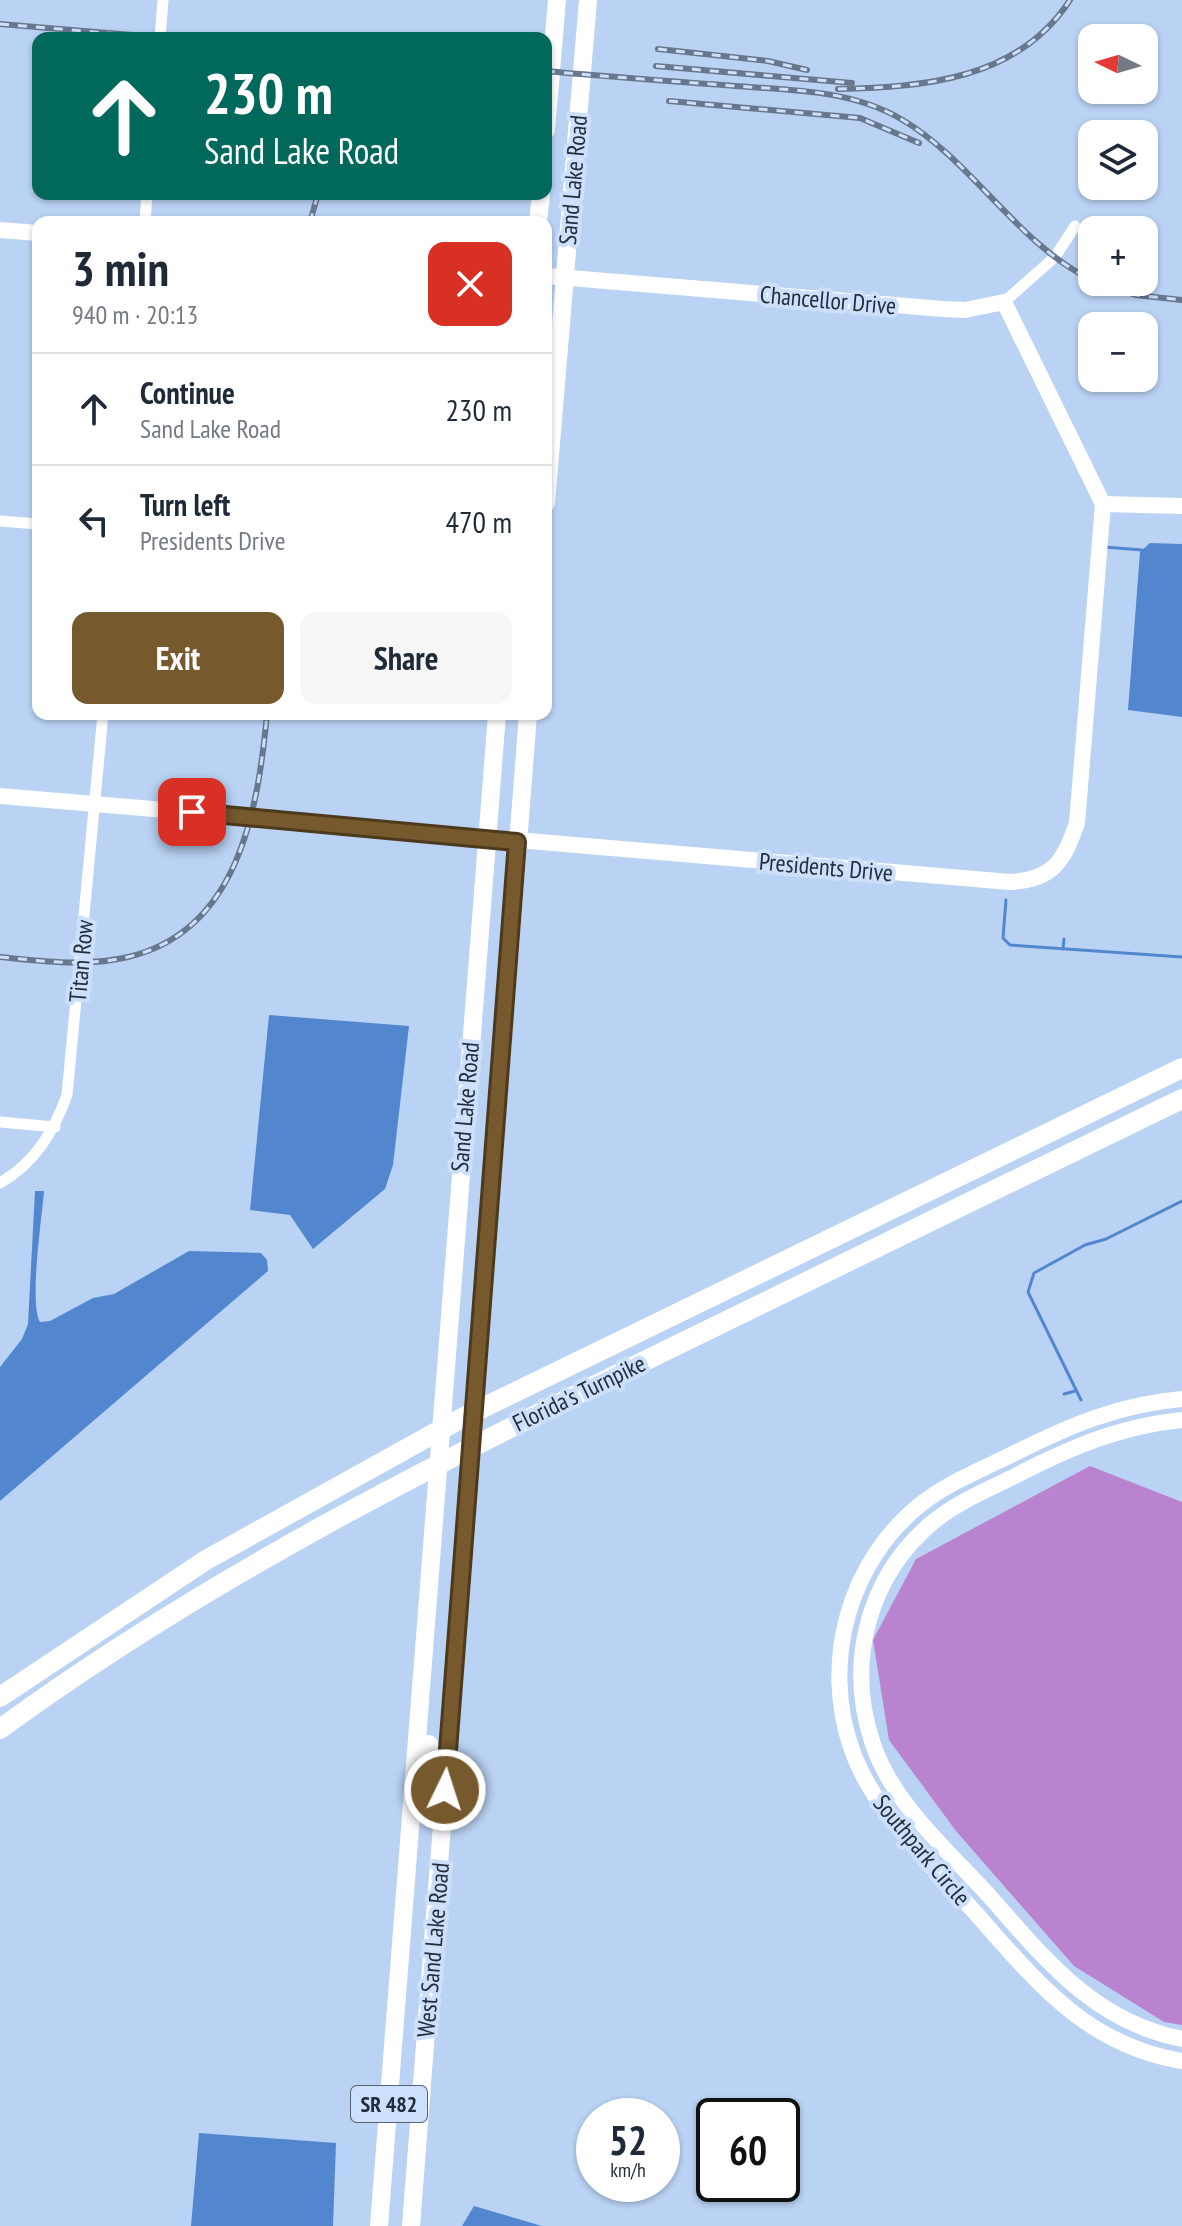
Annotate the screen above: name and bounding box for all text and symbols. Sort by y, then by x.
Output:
north arrow [1078,24,1158,104]
map controls [1078,24,1158,392]
text: 230 m [204,57,333,129]
icon: ahead [72,64,176,168]
street label: Sand Lake Road [552,114,594,246]
button: layers [1078,120,1158,200]
text: Sand Lake Road [204,127,399,174]
button: + [1078,216,1158,296]
text: 3 min [72,237,169,299]
button: close [428,242,512,326]
street label: Chancellor Drive [759,279,897,321]
text: 940 m · 20:13 [72,298,198,331]
button: − [1078,312,1158,392]
text: Continue [140,373,235,412]
icon: ahead [72,387,116,431]
text: 230 m [446,390,512,429]
text: Sand Lake Road [140,412,281,445]
text: Turn left [140,485,230,524]
icon: left [72,499,116,543]
text: 470 m [446,502,512,541]
text: Presidents Drive [140,524,285,557]
button: Exit [72,612,284,704]
button: Share [300,612,512,704]
pin [158,778,226,846]
icon: arrive [170,790,214,834]
street label: Presidents Drive [758,846,894,888]
street label: Titan Row [62,918,100,1004]
street label: Sand Lake Road [444,1041,486,1173]
street label: Florida's Turnpike [508,1348,650,1438]
position arrow [403,1748,487,1832]
street label: Southpark Circle [867,1788,977,1912]
street label: West Sand Lake Road [410,1861,456,2039]
road number: SR 482 [351,2086,427,2122]
speed limit sign: 60 [696,2098,800,2202]
text: 52 [609,2114,647,2166]
text: km/h [610,2157,646,2183]

